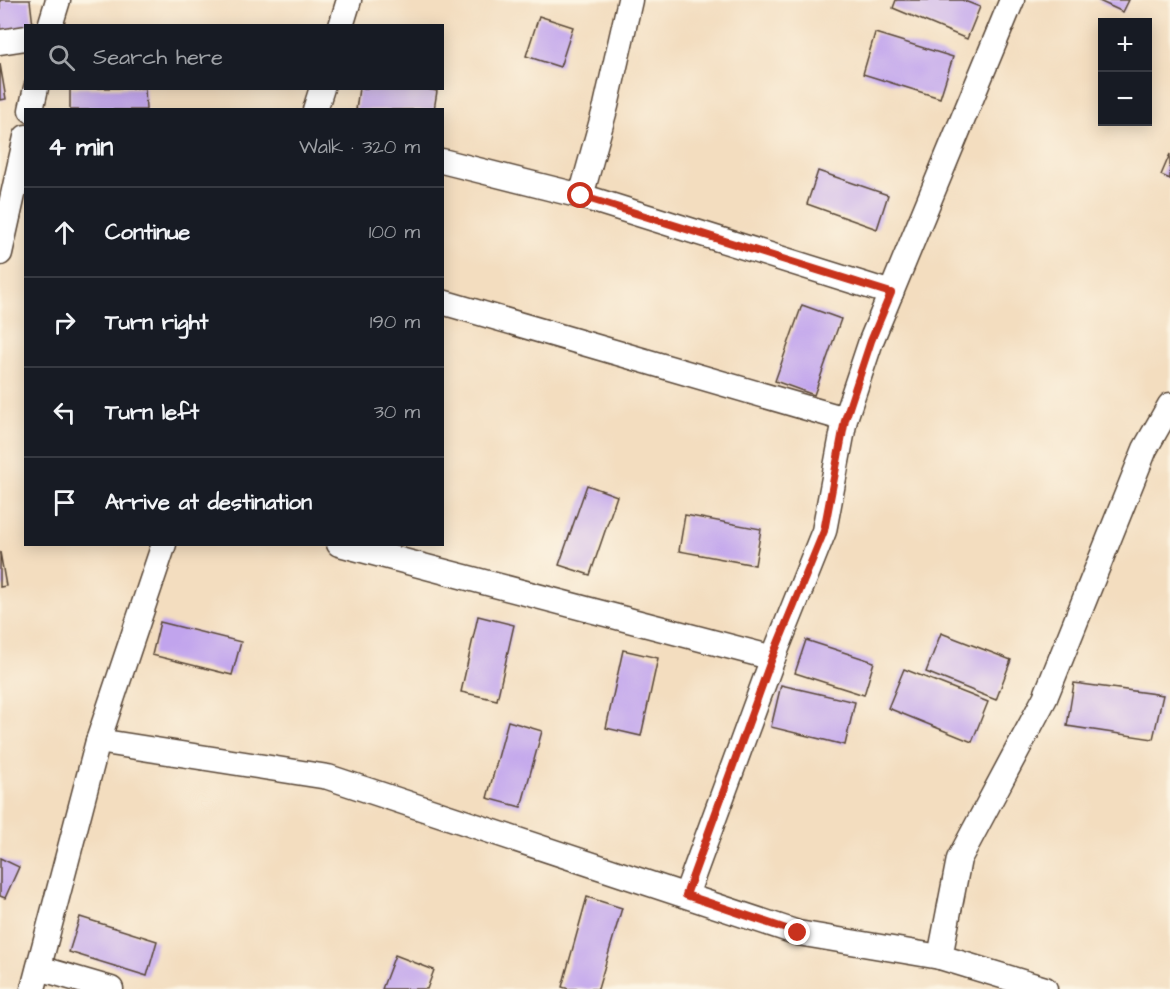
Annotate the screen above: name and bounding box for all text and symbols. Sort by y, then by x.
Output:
map controls [1098,18,1152,126]
button: + [1098,18,1152,72]
search box [24,24,444,90]
icon: search [45,41,78,74]
text: Search here [93,42,223,73]
button: − [1098,72,1152,126]
text: 4 min [48,129,113,165]
text: Walk · 320 m [299,133,420,161]
route start [567,182,593,208]
icon: ahead [48,216,81,249]
text: Continue [105,217,190,248]
text: 100 m [369,218,420,246]
icon: right [48,306,81,339]
text: Turn right [105,307,208,338]
text: 190 m [370,308,420,336]
icon: left [48,396,81,429]
text: Turn left [105,397,199,428]
text: 30 m [374,398,420,426]
icon: arrive [48,486,81,519]
text: Arrive at destination [105,487,312,518]
route end [784,919,810,945]

